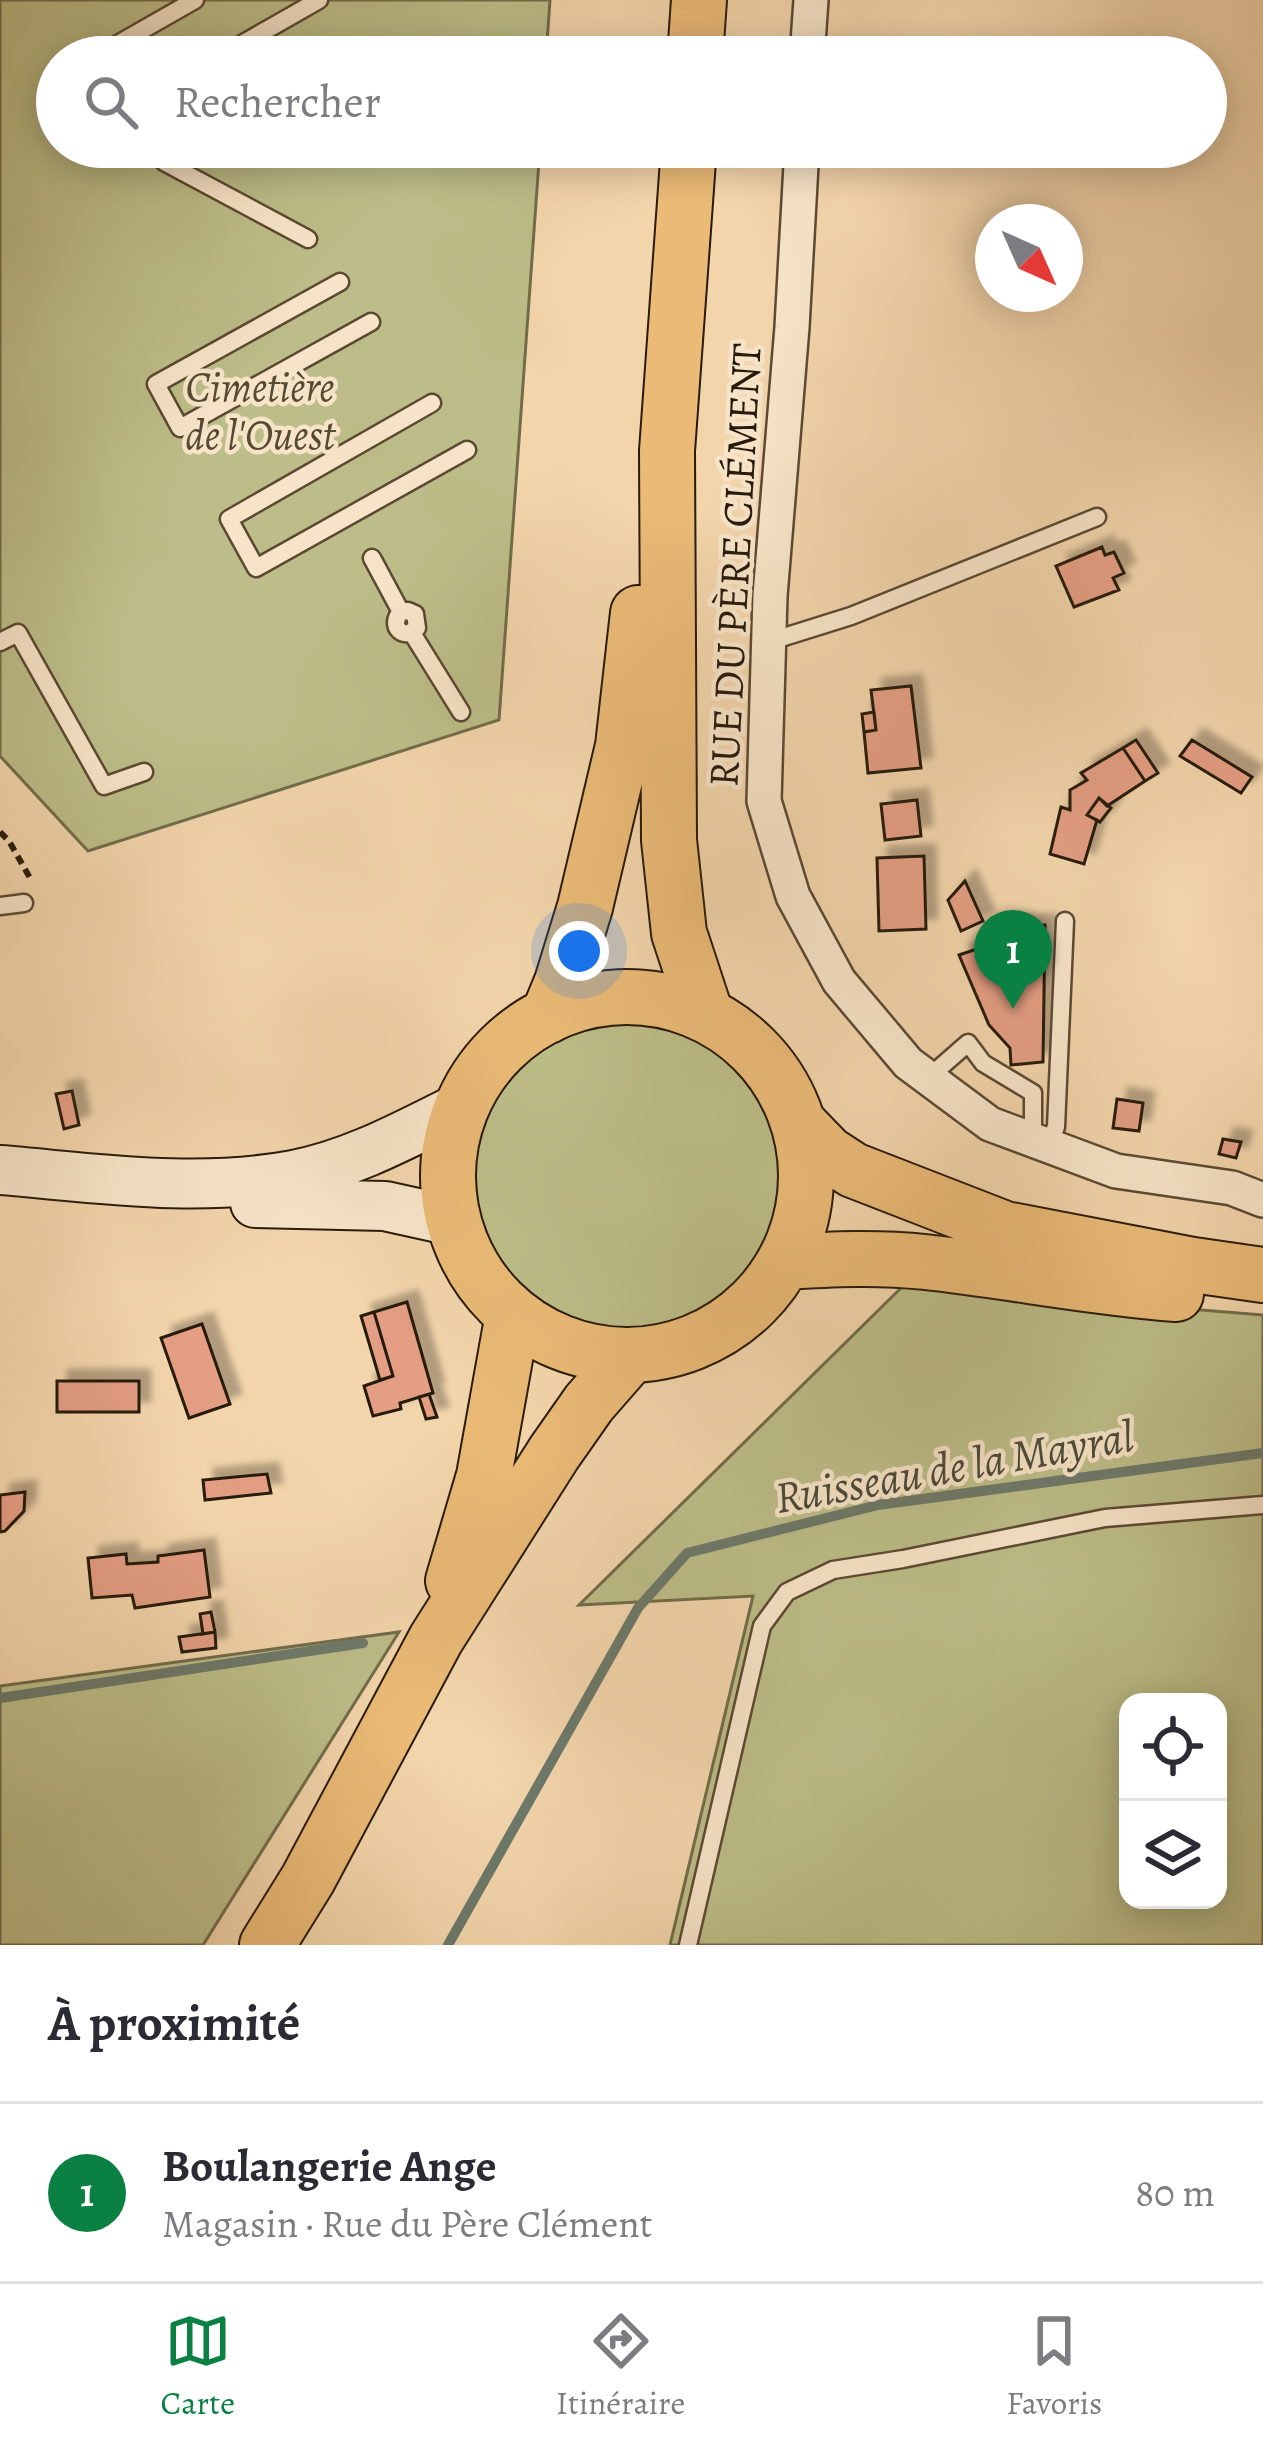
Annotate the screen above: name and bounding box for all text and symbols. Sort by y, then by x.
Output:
search box [36,36,1227,168]
icon: search [78,69,144,135]
text: Rechercher [174,71,381,133]
north arrow [975,204,1083,312]
street label: RUE DU PÈRE CLÉMENT [694,342,775,788]
park label: Cimetière de l'Ouest [185,358,337,463]
pin: 1 [974,910,1052,1009]
your location [549,921,609,981]
water label: Ruisseau de la Mayral [770,1405,1138,1529]
map controls [1119,1693,1227,1909]
button: locate [1119,1693,1227,1801]
button: layers [1119,1801,1227,1909]
text: À proximité [48,1988,300,2058]
text: Boulangerie Ange [162,2135,496,2197]
text: 1 [80,2166,94,2219]
text: 80 m [1135,2166,1215,2219]
text: Magasin · Rue du Père Clément [162,2197,652,2250]
tab: Carte [161,2308,235,2425]
tab: Itinéraire [556,2308,685,2425]
tab: Favoris [1006,2308,1102,2425]

